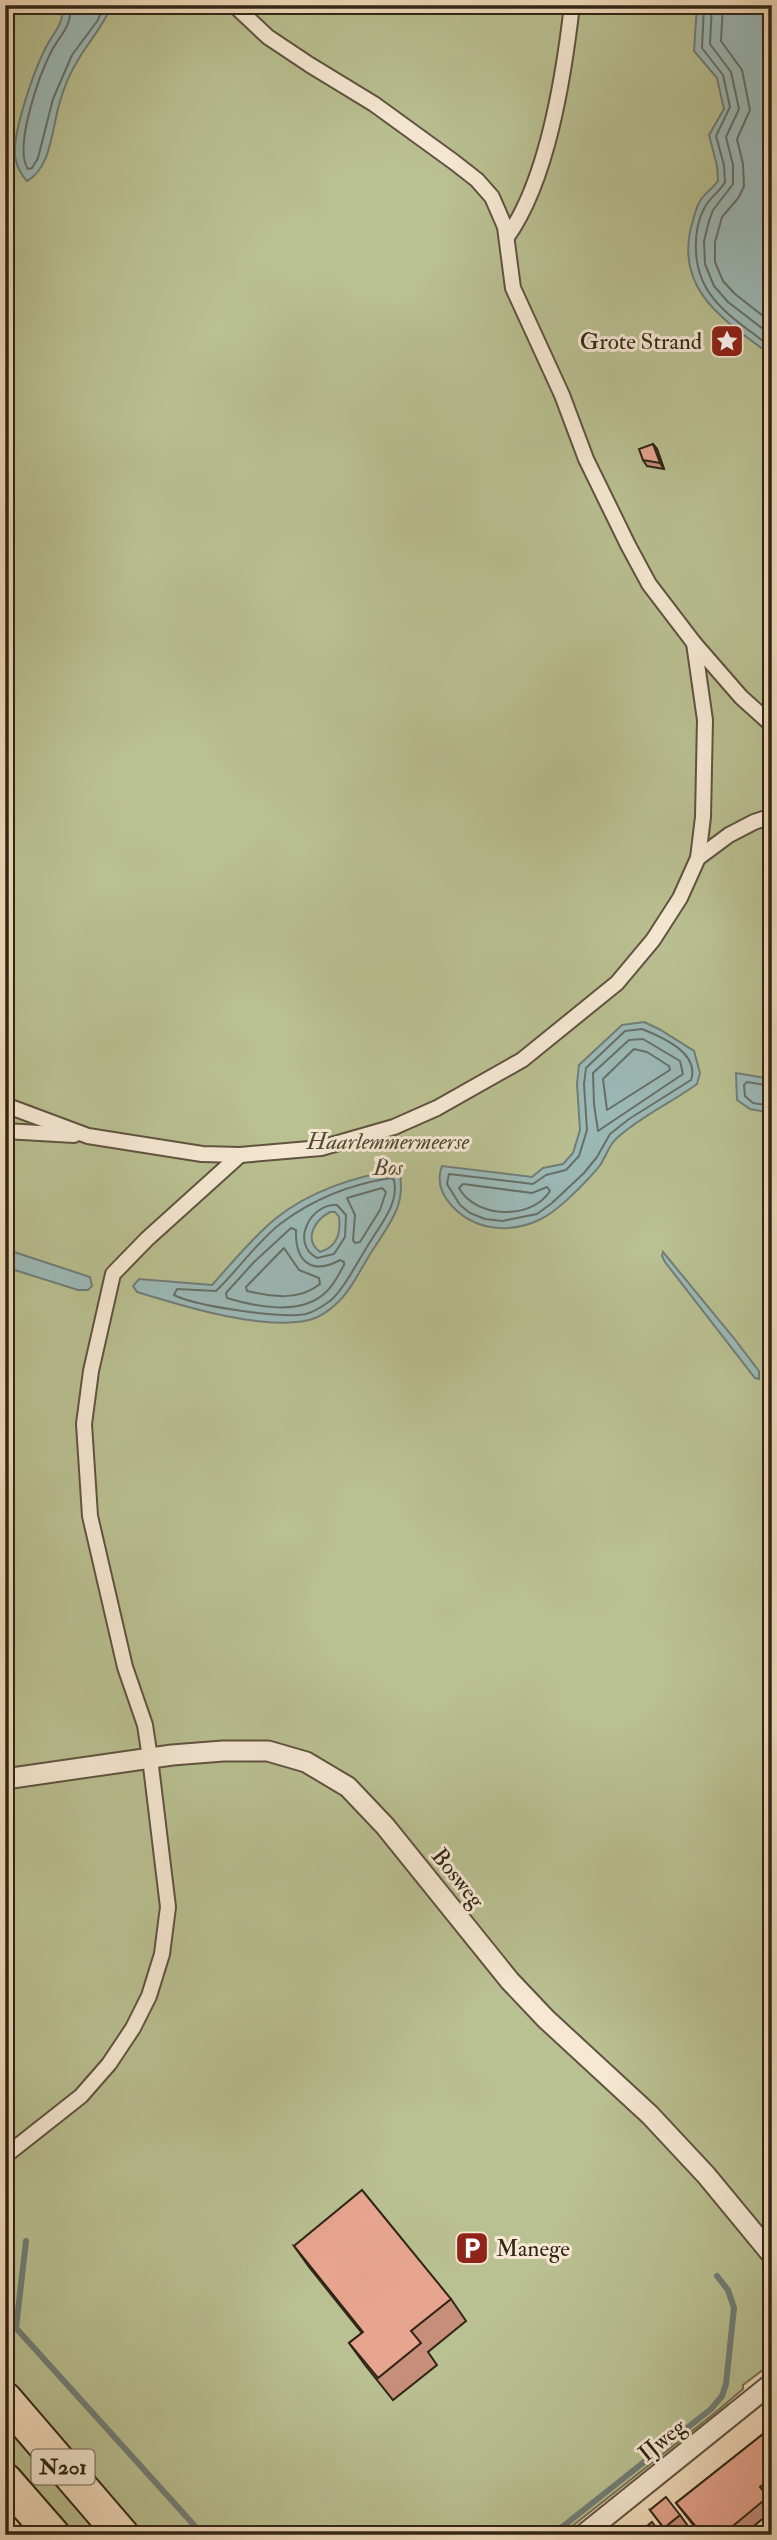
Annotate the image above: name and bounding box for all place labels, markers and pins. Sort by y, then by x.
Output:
place icon: Grote Strand [708,322,746,360]
place label: Grote Strand [580,327,702,356]
parking icon: Manege [453,2229,491,2267]
place label: Manege [496,2234,570,2263]

